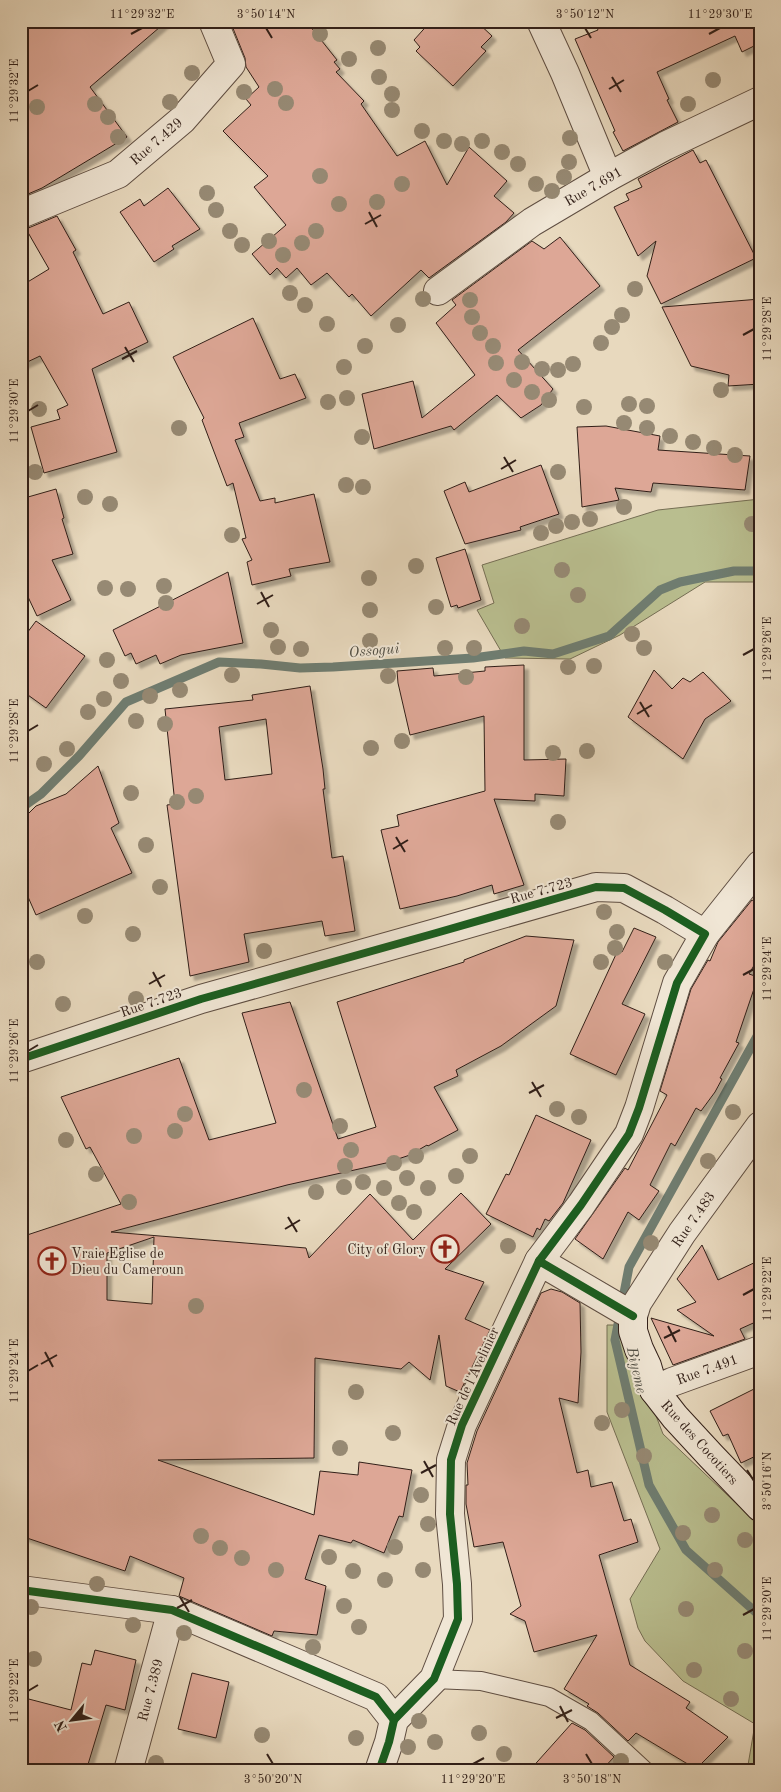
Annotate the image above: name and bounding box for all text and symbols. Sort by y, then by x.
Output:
text: 3°50'14"N [237,8,295,21]
text: 3°50'12"N [556,8,614,21]
text: 11°29'32"E [110,9,174,21]
text: 11°29'30"E [688,9,752,21]
text: 11°29'32"E [9,59,21,123]
street label: Rue 7.429 [128,115,185,168]
street label: Rue 7.691 [562,165,625,209]
text: 11°29'28"E [762,297,774,361]
text: 11°29'30"E [9,379,21,443]
text: 11°29'26"E [762,617,774,681]
water label: Ossogui [348,642,400,661]
text: 11°29'28"E [9,699,21,763]
street label: Rue 7.723 [508,875,574,907]
text: 11°29'24"E [762,937,774,1001]
street label: Rue 7.723 [119,986,184,1020]
text: 11°29'26"E [9,1019,21,1083]
street label: Rue 7.483 [670,1189,718,1250]
church icon: City of Glory [430,1234,460,1264]
place label: City of Glory [347,1243,427,1257]
church icon: Vraie Eglise de Dieu du Cameroun [37,1246,67,1276]
place label: Vraie Eglise de Dieu du Cameroun [71,1247,184,1277]
text: 11°29'22"E [762,1257,774,1321]
street label: Rue de l'Avelinier [444,1325,502,1428]
text: 11°29'24"E [9,1339,21,1403]
water label: Biyeme [623,1345,648,1395]
street label: Rue 7.491 [675,1352,740,1388]
street label: Rue des Cocotiers [658,1398,741,1487]
text: 3°50'16"N [761,1452,774,1510]
text: 11°29'20"E [762,1577,774,1641]
street label: Rue 7.389 [136,1657,166,1723]
text: 11°29'22"E [9,1659,21,1723]
north arrow [48,1694,98,1744]
text: N [53,1717,70,1734]
text: 3°50'20"N [244,1773,302,1786]
text: 3°50'18"N [563,1773,621,1786]
text: 11°29'20"E [441,1774,505,1786]

